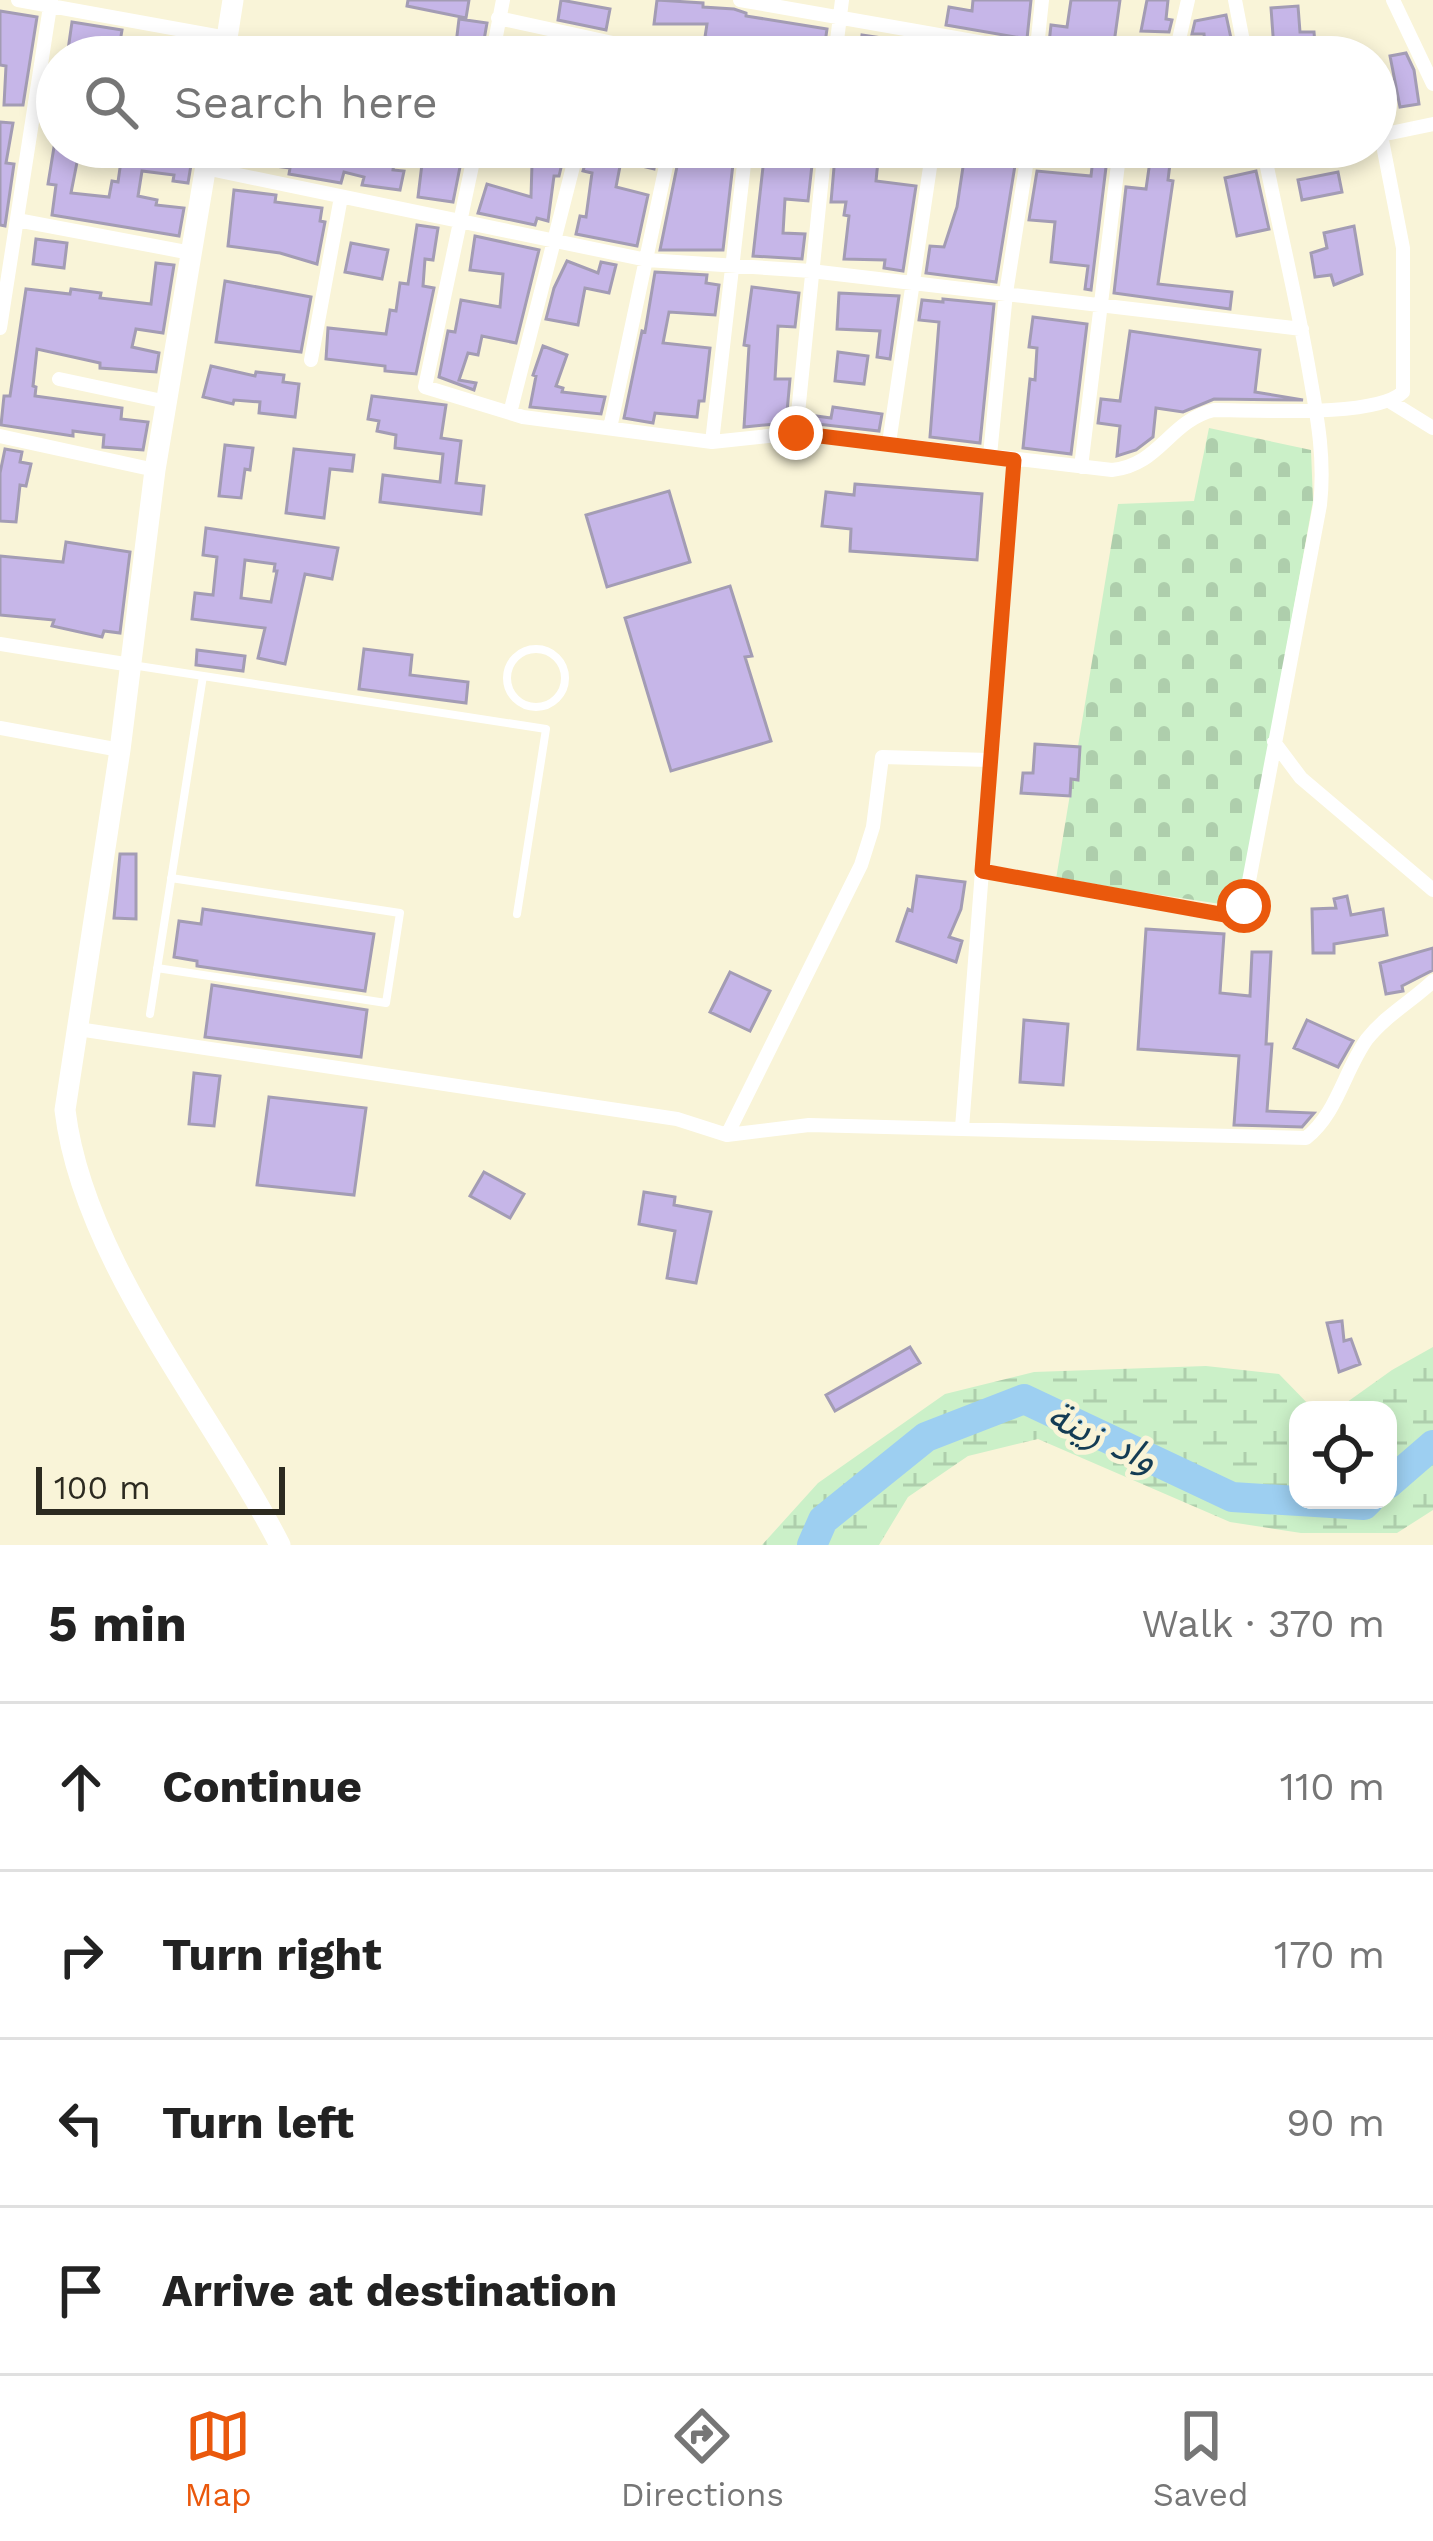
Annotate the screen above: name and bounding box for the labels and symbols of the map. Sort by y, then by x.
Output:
route end [769,406,823,460]
route start [1217,879,1271,933]
water label: واد زينة [1041,1392,1165,1481]
scale bar [36,1461,285,1514]

